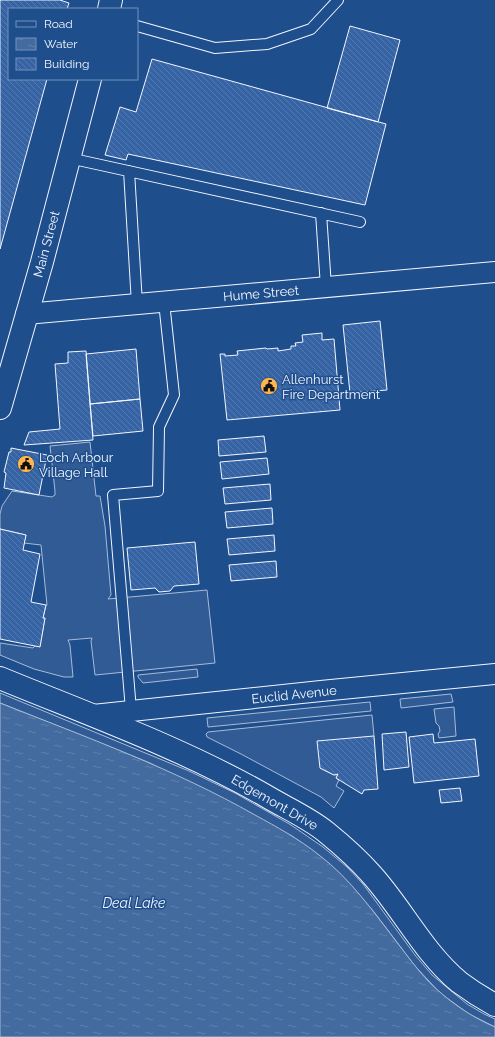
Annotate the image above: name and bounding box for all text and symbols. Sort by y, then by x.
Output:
legend [8,8,138,80]
text: Road [44,17,73,31]
text: Water [44,37,78,51]
text: Building [44,57,90,71]
street label: Main Street [30,209,63,279]
street label: Hume Street [222,283,300,304]
place label: Allenhurst Fire Department [282,372,381,402]
public building icon: Allenhurst Fire Department [259,376,279,396]
place label: Loch Arbour Village Hall [39,450,114,480]
public building icon: Loch Arbour Village Hall [16,454,36,474]
street label: Euclid Avenue [251,683,338,706]
street label: Edgemont Drive [229,772,321,833]
water label: Deal Lake [102,895,166,911]

